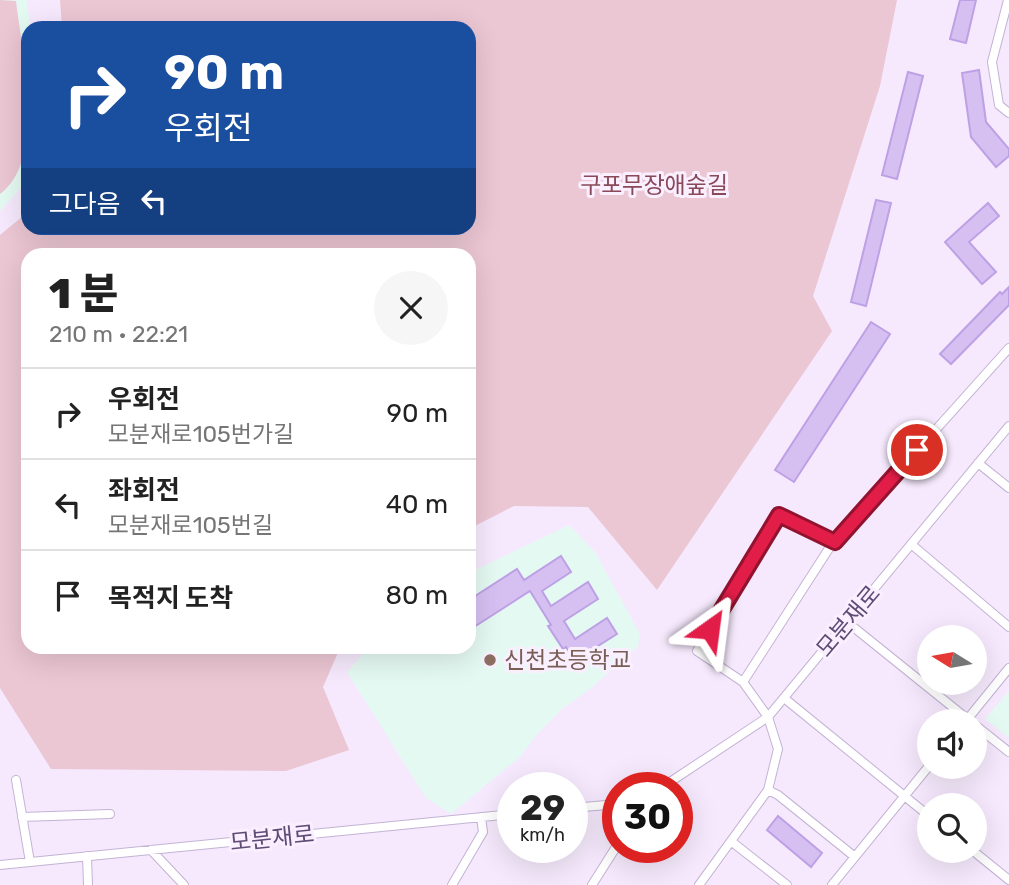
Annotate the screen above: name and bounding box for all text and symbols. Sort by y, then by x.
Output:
text: 90 m [164,43,284,101]
icon: right [49,49,140,140]
text: 우회전 [164,109,252,147]
park label: 구포무장애숲길 [580,171,728,199]
icon: left [135,182,173,220]
text: 그다음 [49,189,121,220]
text: 1 분 [49,269,118,319]
button: close [374,271,448,345]
text: 210 m · 22:21 [49,320,188,348]
text: 우회전 [108,384,180,415]
icon: right [49,395,87,433]
text: 90 m [387,398,448,429]
text: 모분재로105번가길 [108,420,294,448]
pin [887,420,947,480]
icon: arrive [898,431,936,469]
text: 좌회전 [108,475,180,506]
icon: left [49,486,87,524]
text: 40 m [386,489,448,520]
text: 모분재로105번길 [108,511,273,539]
icon: arrive [49,577,87,615]
text: 80 m [385,580,448,611]
street label: 모분재로 [810,580,886,662]
text: 목적지 도착 [108,583,233,614]
position arrow [673,592,747,666]
north arrow [917,625,987,695]
map controls [917,625,987,863]
place label: 신천초등학교 [504,646,631,674]
marker: 신천초등학교 [482,652,498,668]
button: sound [917,709,987,779]
speed limit sign: 30 [602,772,693,863]
text: 29 [520,787,565,829]
button: search [917,793,987,863]
street label: 모분재로 [228,820,316,856]
text: km/h [520,824,565,846]

